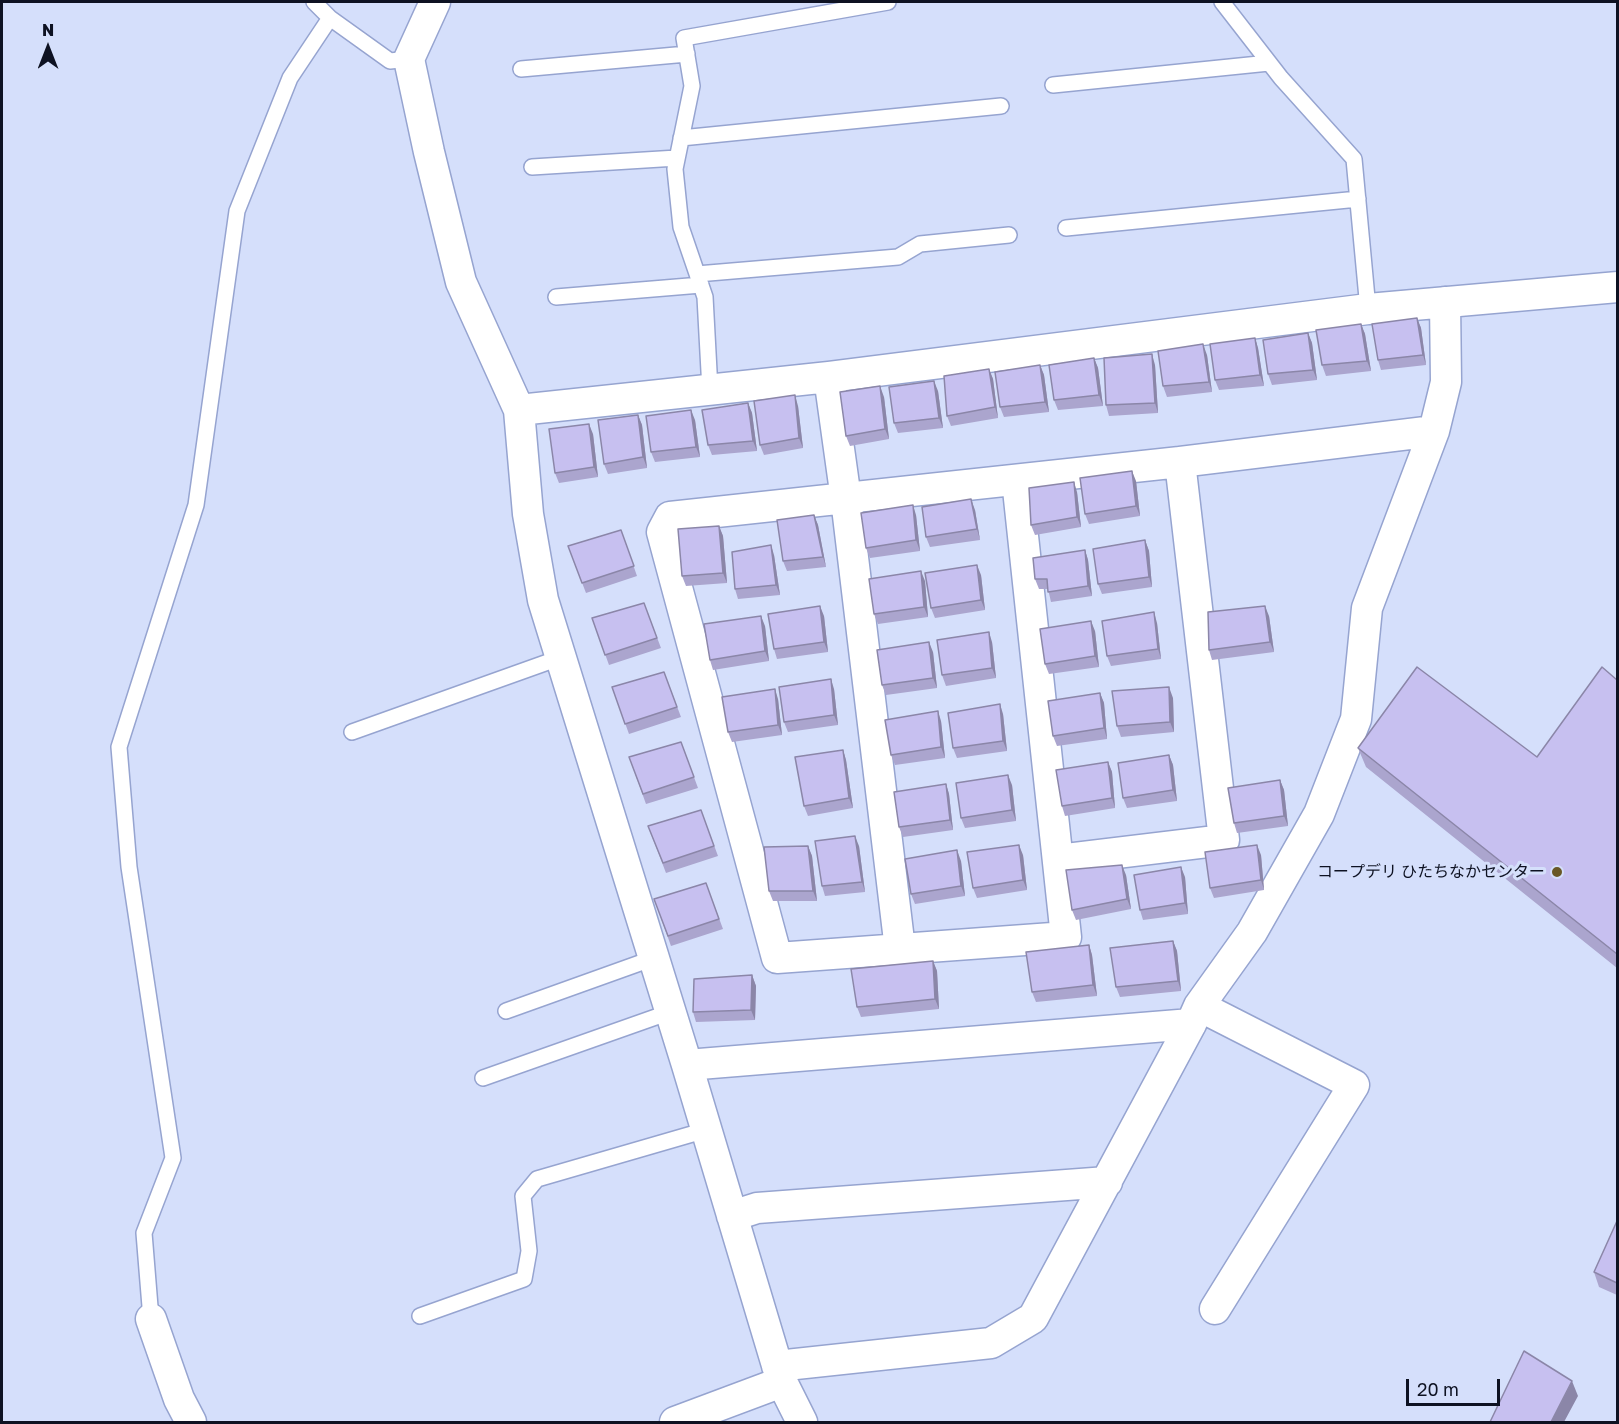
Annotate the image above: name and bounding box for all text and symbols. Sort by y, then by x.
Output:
north arrow [18,18,78,78]
text: N [42,20,54,40]
place label: コープデリ ひたちなかセンター [1317,862,1545,882]
marker: コープデリ ひたちなかセンター [1550,865,1564,879]
scale bar [1409,1367,1504,1405]
text: 20 m [1417,1378,1459,1400]

